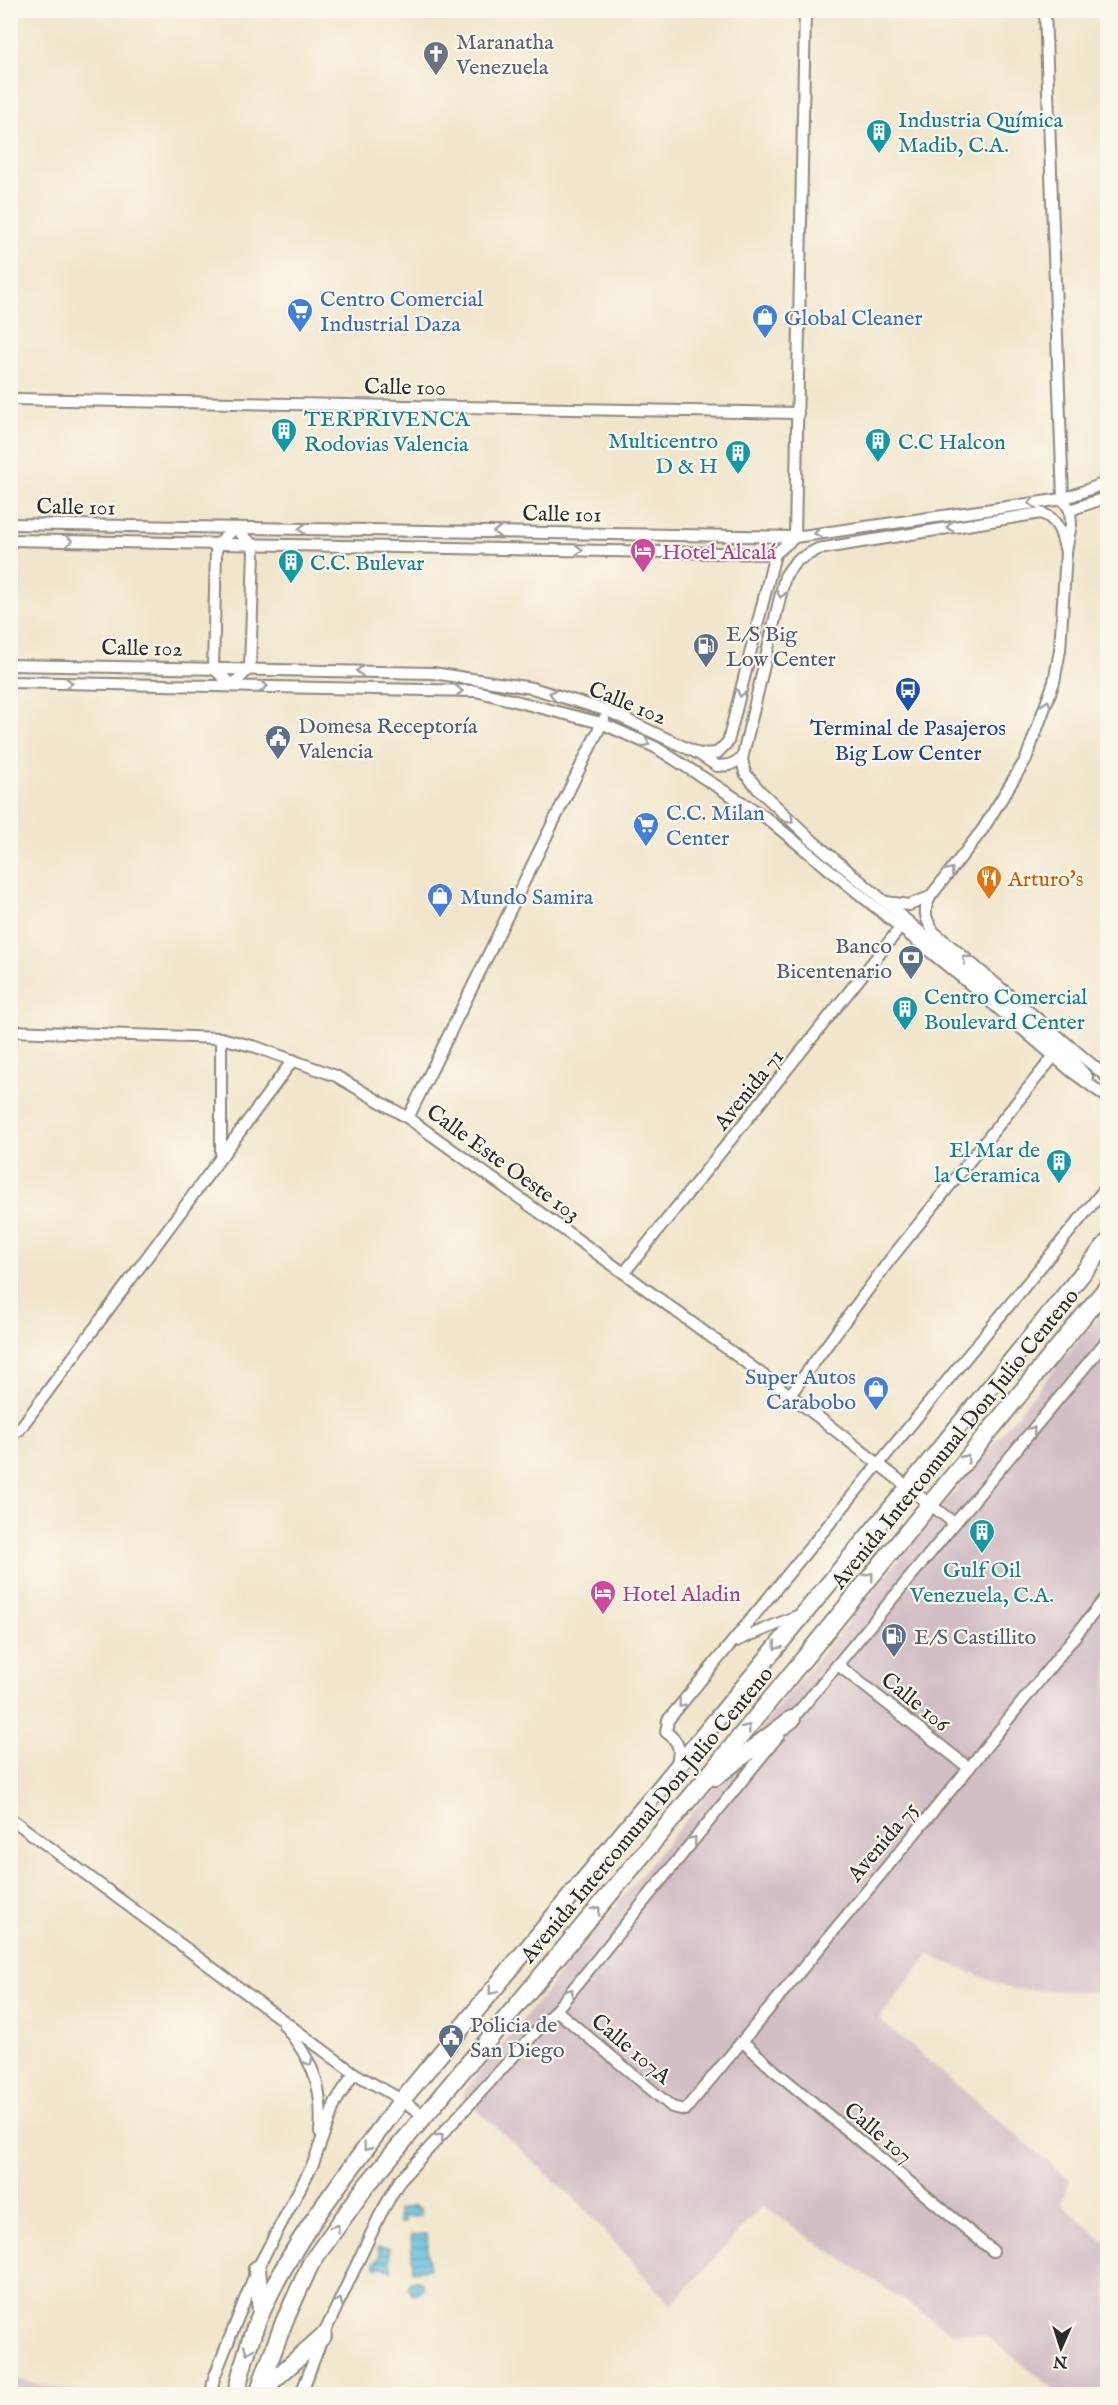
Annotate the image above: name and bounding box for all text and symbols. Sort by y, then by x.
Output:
place label: Maranatha Venezuela [455,29,554,82]
church icon: Maranatha Venezuela [421,39,451,77]
place label: Industria Química Madib, C.A. [898,107,1063,160]
building icon: Industria Química Madib, C.A. [864,117,894,155]
place label: Centro Comercial Industrial Daza [320,286,483,339]
supermarket icon: Centro Comercial Industrial Daza [285,296,315,334]
shop icon: Global Cleaner [750,302,780,340]
place label: Global Cleaner [784,305,923,333]
street label: Calle 100 [364,373,446,403]
place label: TERPRIVENCA Rodovias Valencia [304,406,471,459]
building icon: TERPRIVENCA Rodovias Valencia [269,416,299,454]
building icon: C.C Halcon [863,426,893,464]
place label: Multicentro D & H [608,428,718,481]
place label: C.C Halcon [898,429,1006,457]
building icon: Multicentro D & H [723,438,753,476]
street label: Calle 101 [36,493,116,523]
one-way arrow [1027,497,1036,509]
street label: Calle 101 [522,500,602,530]
one-way arrow [945,521,954,533]
one-way arrow [297,523,306,535]
one-way arrow [492,526,501,538]
one-way arrow [813,527,822,539]
one-way arrow [64,535,73,547]
hotel icon: Hotel Alcalá [628,536,658,574]
place label: Hotel Alcalá [662,539,777,567]
one-way arrow [574,543,583,556]
building icon: C.C. Bulevar [276,547,306,585]
place label: C.C. Bulevar [310,550,424,578]
one-way arrow [776,588,789,598]
place label: E/S Big Low Center [726,621,836,674]
fuel station icon: E/S Big Low Center [691,631,721,669]
street label: Calle 102 [101,634,183,664]
one-way arrow [356,665,365,677]
bus stop icon: Terminal de Pasajeros Big Low Center [893,675,923,713]
one-way arrow [64,676,73,689]
street label: Calle 102 [584,676,670,732]
one-way arrow [259,680,268,692]
one-way arrow [454,684,463,697]
one-way arrow [735,687,748,697]
one-way arrow [548,689,559,701]
one-way arrow [1040,699,1053,710]
place label: Domesa Receptoría Valencia [297,713,478,766]
place label: Terminal de Pasajeros Big Low Center [810,715,1006,768]
public building icon: Domesa Receptoría Valencia [263,723,293,761]
one-way arrow [639,736,650,748]
place label: C.C. Milan Center [666,800,765,853]
supermarket icon: C.C. Milan Center [631,810,661,848]
one-way arrow [784,813,794,824]
restaurant icon: Arturo's [974,863,1004,901]
place label: Arturo's [1007,866,1084,894]
one-way arrow [942,867,953,878]
shop icon: Mundo Samira [425,881,455,919]
place label: Mundo Samira [460,884,594,912]
place label: Banco Bicentenario [776,933,892,986]
bank icon: Banco Bicentenario [896,943,926,981]
one-way arrow [962,955,973,966]
place label: Centro Comercial Boulevard Center [924,984,1087,1037]
building icon: Centro Comercial Boulevard Center [890,994,920,1032]
street label: Avenida 71 [708,1044,791,1137]
street label: Calle Este Oeste 103 [421,1098,585,1229]
place label: El Mar de la Ceramica [935,1137,1040,1190]
building icon: El Mar de la Ceramica [1044,1147,1074,1185]
street label: Avenida Intercomunal Don Julio Centeno [825,1283,1086,1596]
place label: Super Autos Carabobo [745,1364,856,1417]
shop icon: Super Autos Carabobo [861,1374,891,1412]
one-way arrow [1024,1426,1035,1437]
one-way arrow [959,1454,970,1465]
building icon: Gulf Oil Venezuela, C.A. [967,1517,997,1555]
place label: Gulf Oil Venezuela, C.A. [909,1557,1054,1610]
one-way arrow [863,1572,874,1583]
hotel icon: Hotel Aladin [588,1578,618,1616]
place label: Hotel Aladin [622,1581,741,1609]
fuel station icon: E/S Castillito [879,1621,909,1659]
place label: E/S Castillito [914,1624,1037,1652]
one-way arrow [773,1639,784,1650]
street label: Avenida Intercomunal Don Julio Centeno [514,1661,780,1970]
street label: Calle 106 [875,1666,955,1739]
one-way arrow [678,1697,689,1708]
one-way arrow [740,1723,751,1734]
street label: Avenida 75 [841,1797,925,1889]
one-way arrow [686,1836,697,1847]
one-way arrow [589,1906,600,1917]
one-way arrow [489,1984,500,1995]
one-way arrow [563,1987,574,1998]
street label: Calle 107A [585,2008,677,2092]
place label: Policia de San Diego [470,2012,565,2065]
public building icon: Policia de San Diego [436,2022,466,2060]
one-way arrow [302,2056,313,2066]
street label: Calle 107 [838,2097,918,2170]
one-way arrow [433,2133,444,2143]
one-way arrow [363,2140,374,2151]
one-way arrow [329,2224,340,2235]
one-way arrow [332,2297,344,2308]
north arrow [1031,2318,1091,2378]
one-way arrow [243,2344,256,2355]
text: N [1053,2351,1069,2371]

